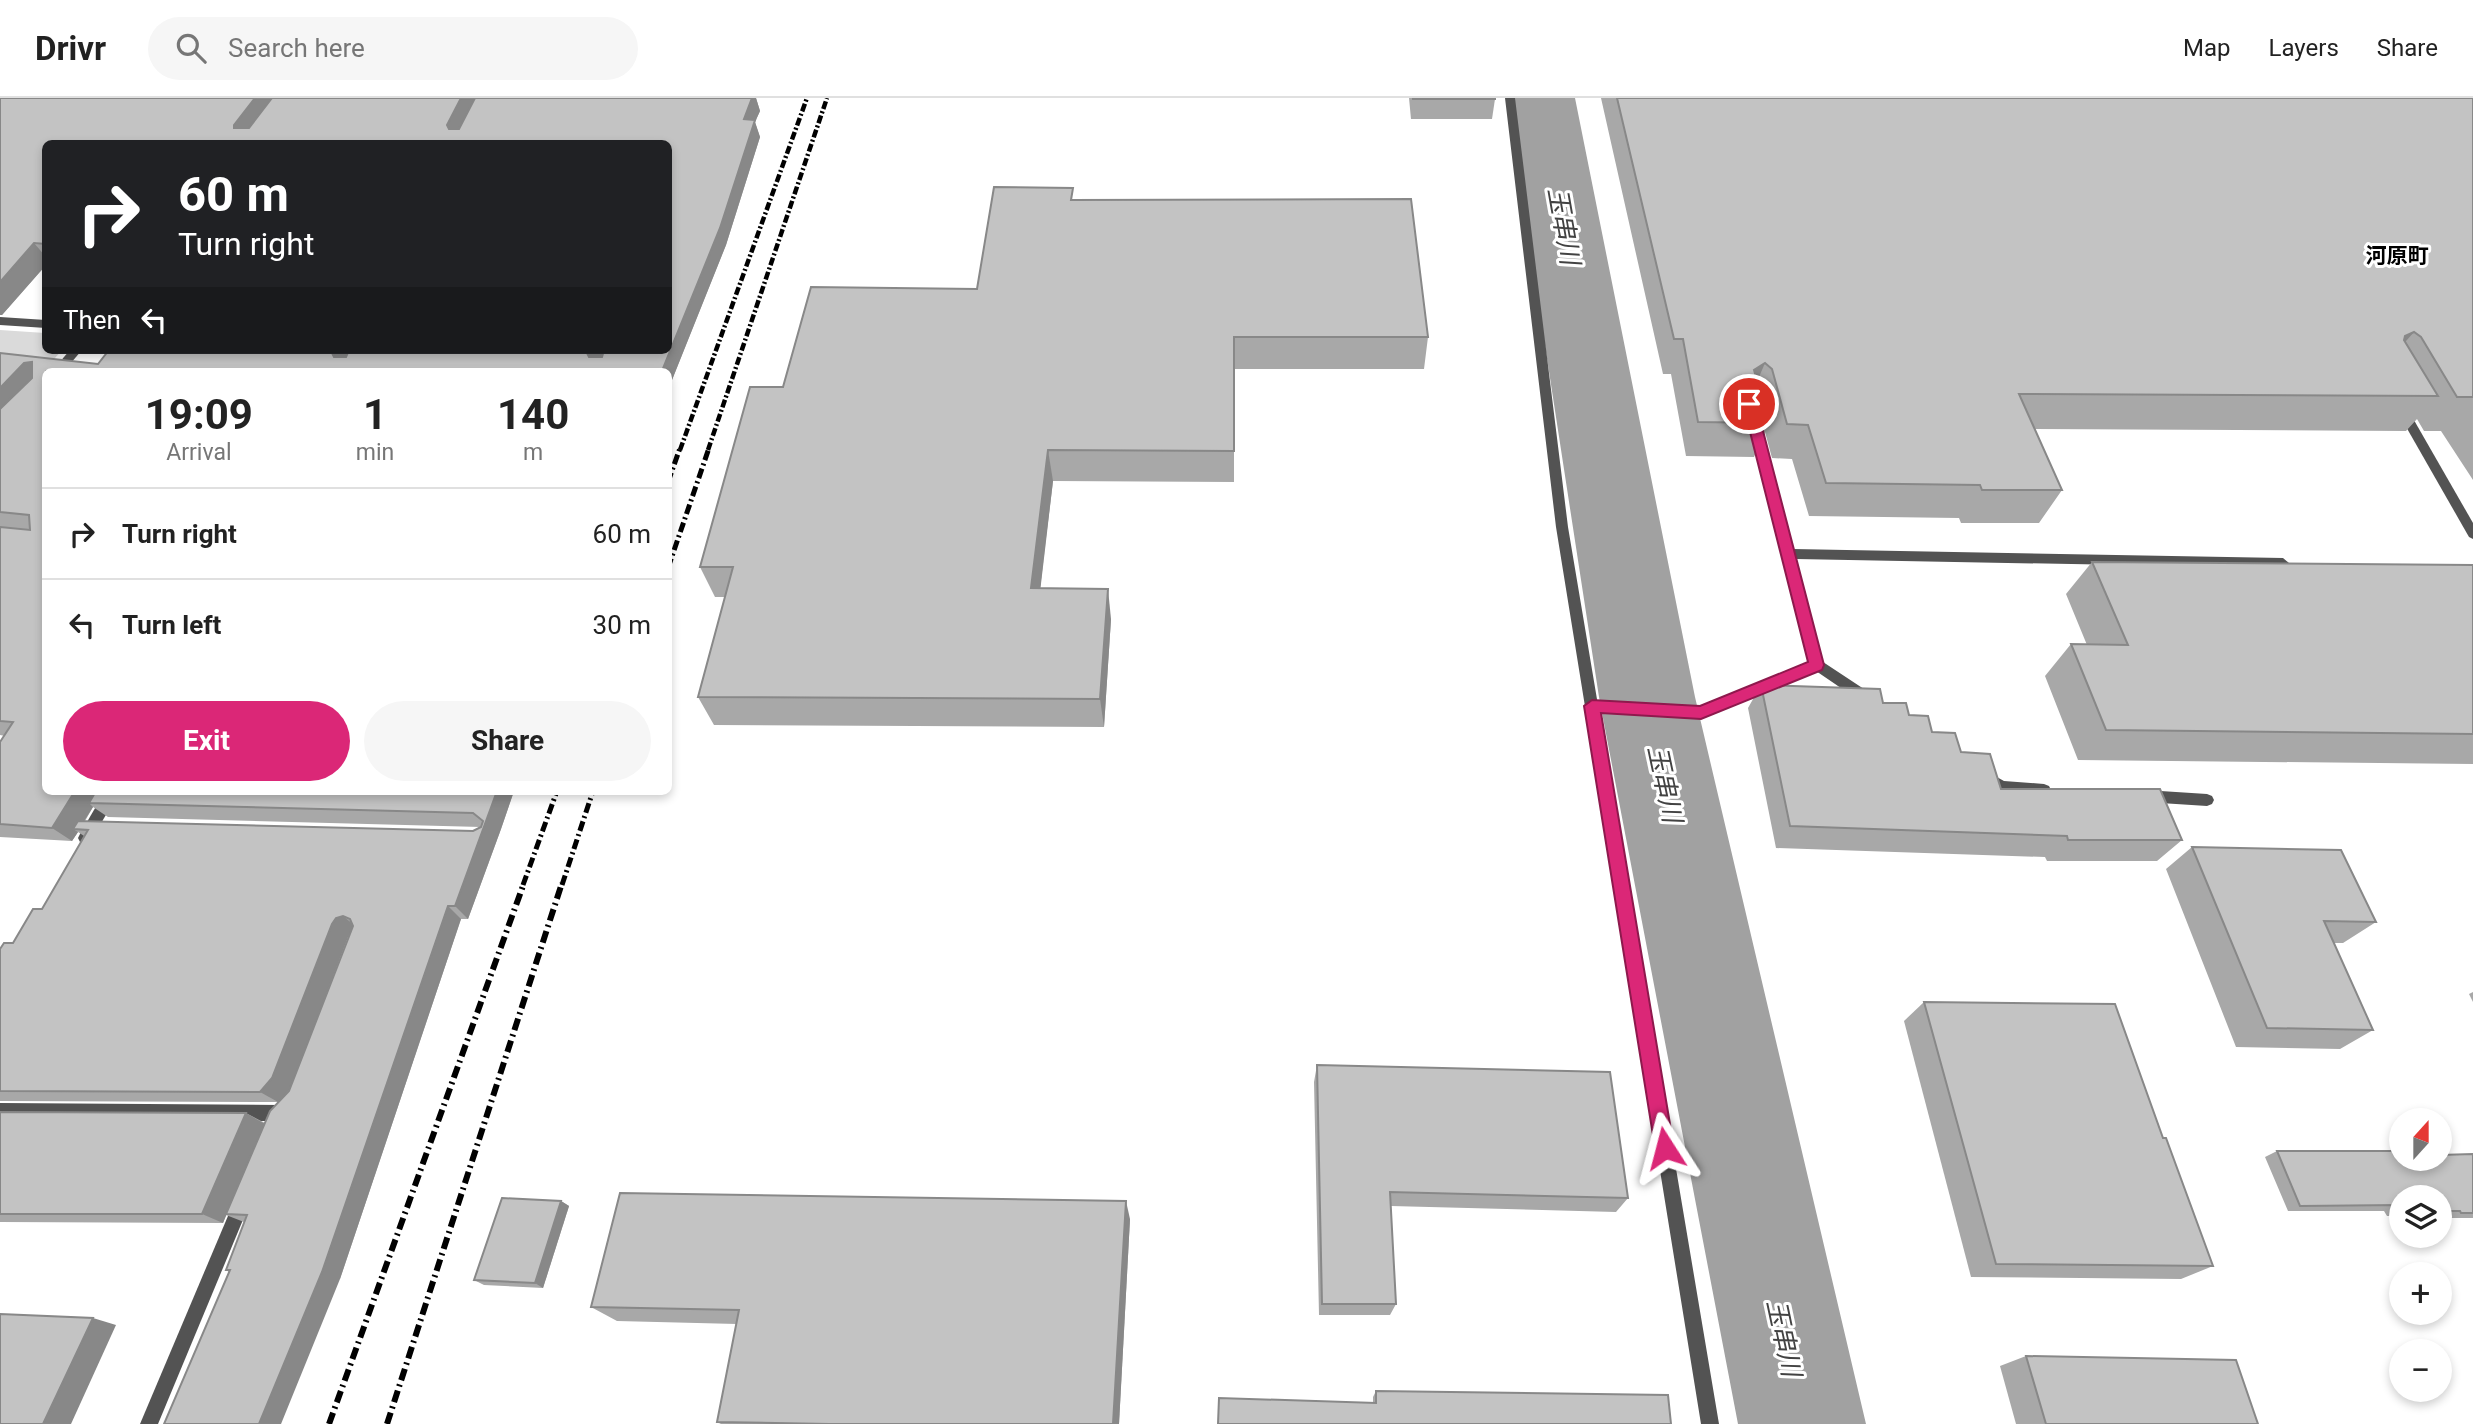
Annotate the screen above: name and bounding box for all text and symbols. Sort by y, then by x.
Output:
search box [148,17,638,80]
text: Drivr [35,29,106,68]
icon: search [172,29,210,67]
text: Search here [228,33,365,63]
text: Map [2183,34,2231,62]
text: Layers [2269,34,2339,62]
text: Share [2377,34,2438,62]
text: 60 m [178,166,289,223]
icon: right [63,168,154,259]
water label: 玉串川 [1542,185,1586,270]
text: Turn right [178,225,314,263]
district label: 河原町 [2366,244,2429,268]
icon: left [135,301,173,339]
text: Then [63,305,121,335]
pin [1719,374,1779,434]
icon: arrive [1730,385,1768,423]
text: 19:09 [145,390,253,439]
text: 1 [363,390,387,439]
text: 140 [497,390,569,439]
text: Arrival [166,439,232,466]
text: min [356,439,394,466]
text: m [523,439,543,466]
icon: right [63,515,101,553]
text: Turn right [122,519,237,549]
text: 60 m [593,519,651,549]
icon: left [63,606,101,644]
text: Turn left [122,610,221,640]
text: 30 m [593,610,651,640]
button: Exit [63,701,350,781]
button: Share [364,701,651,781]
water label: 玉串川 [1642,743,1688,828]
north arrow [2389,1108,2452,1171]
map controls [2389,1108,2452,1402]
position arrow [1628,1111,1702,1185]
button: layers [2389,1185,2452,1248]
button: + [2389,1262,2452,1325]
water label: 玉串川 [1761,1297,1807,1382]
button: − [2389,1339,2452,1402]

